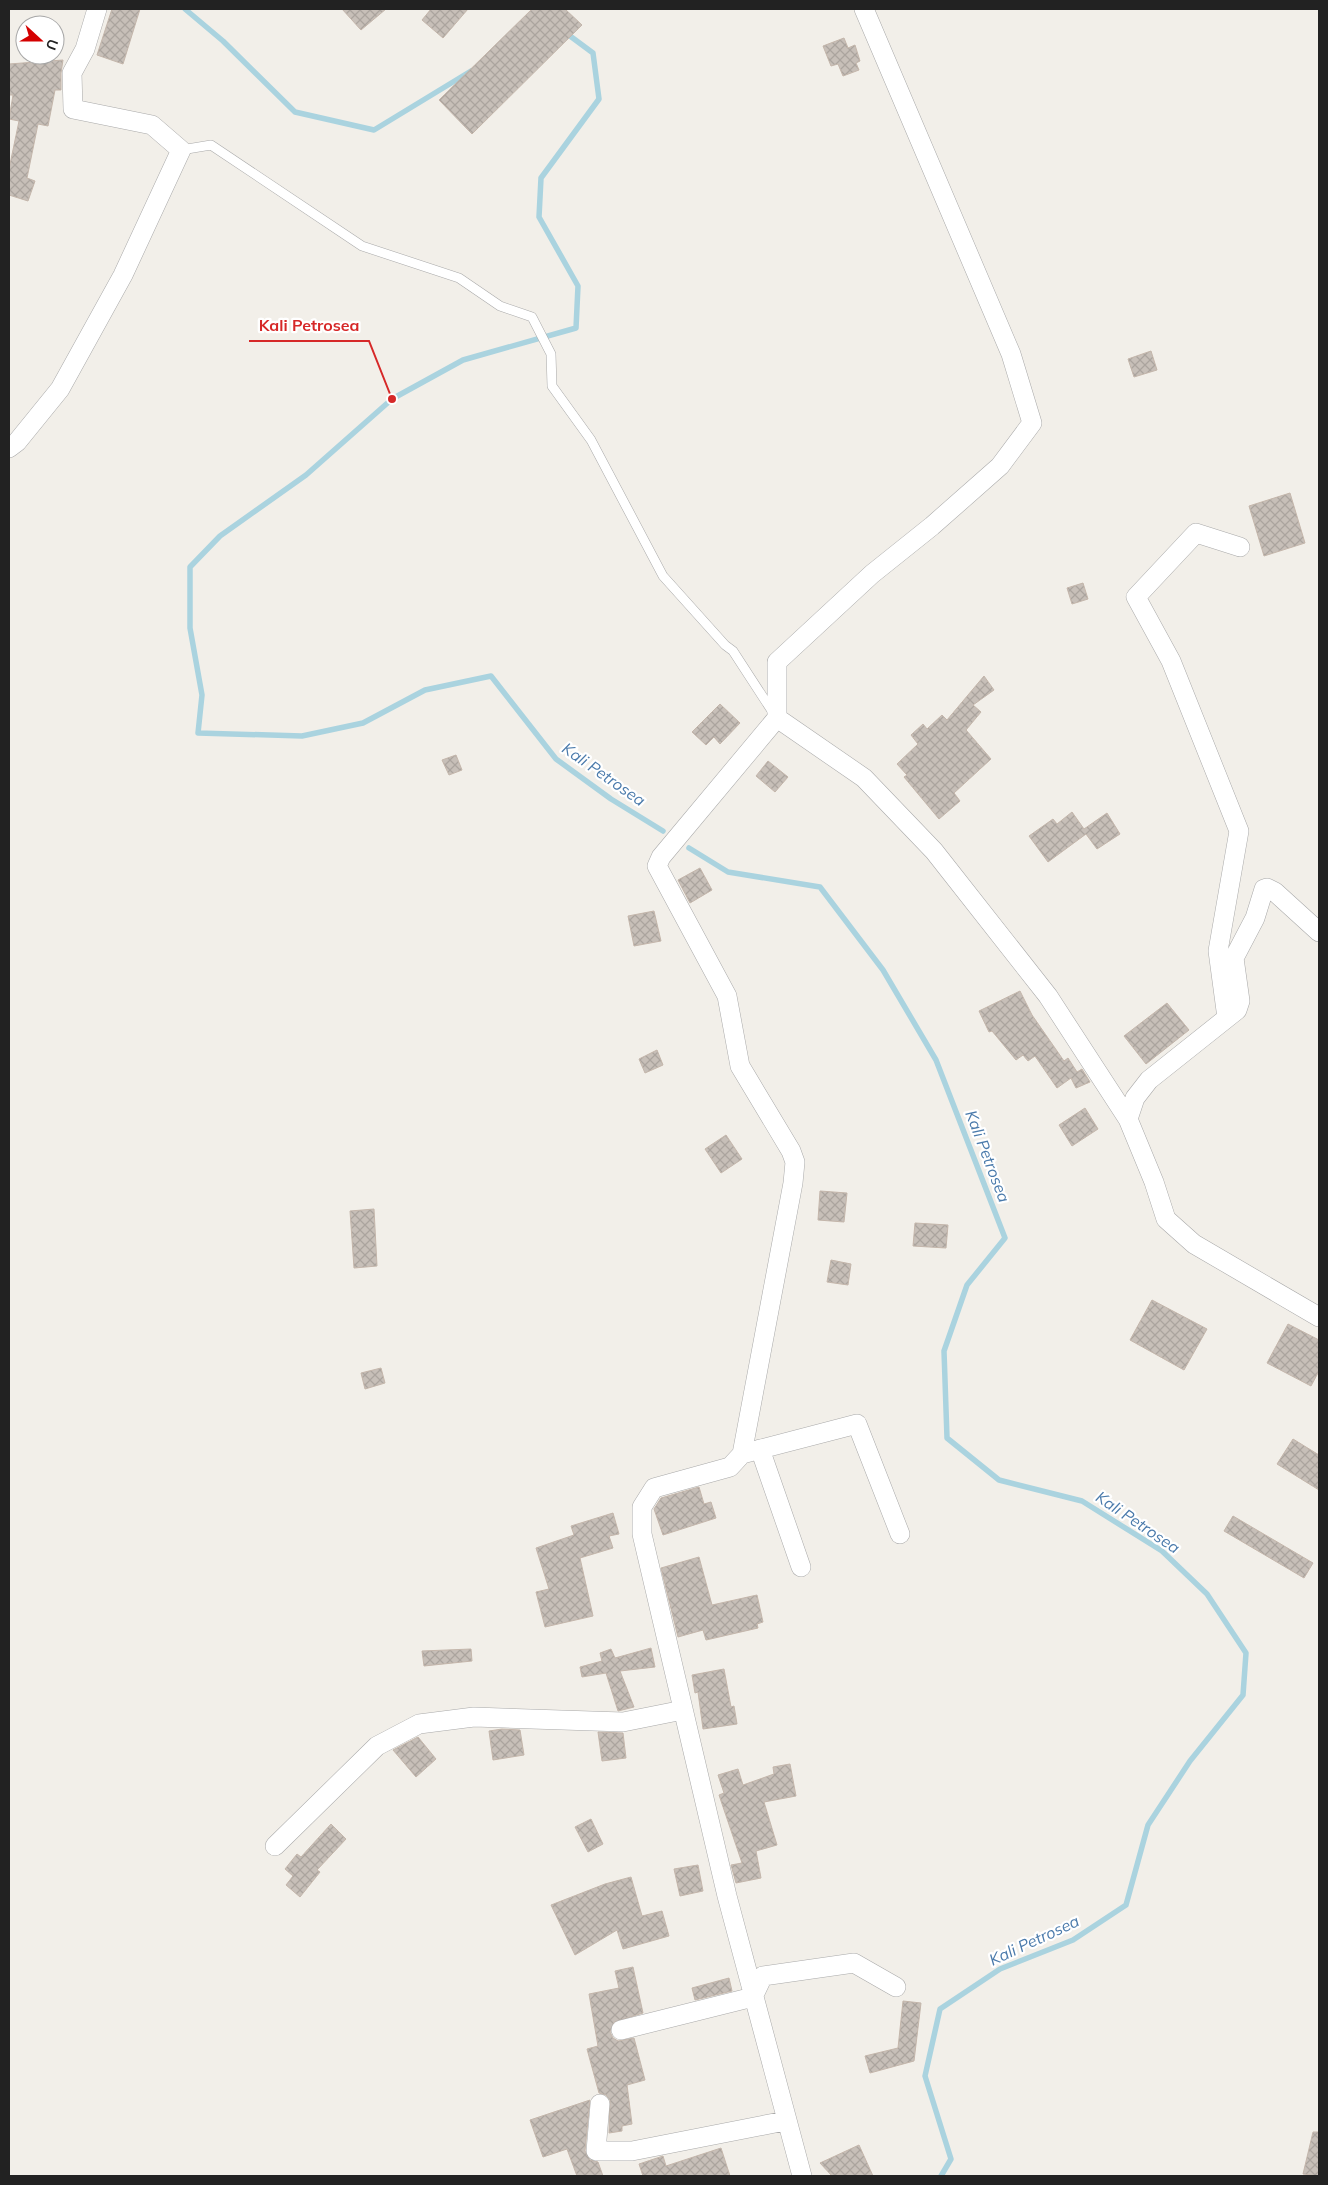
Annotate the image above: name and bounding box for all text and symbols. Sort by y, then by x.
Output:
north arrow [15,15,65,65]
text: U [42,37,62,53]
callout: Kali Petrosea [249,310,369,341]
text: Kali Petrosea [259,315,359,335]
water label: Kali Petrosea [559,738,650,810]
water label: Kali Petrosea [961,1107,1015,1205]
water label: Kali Petrosea [1092,1487,1184,1558]
water label: Kali Petrosea [986,1910,1083,1970]

